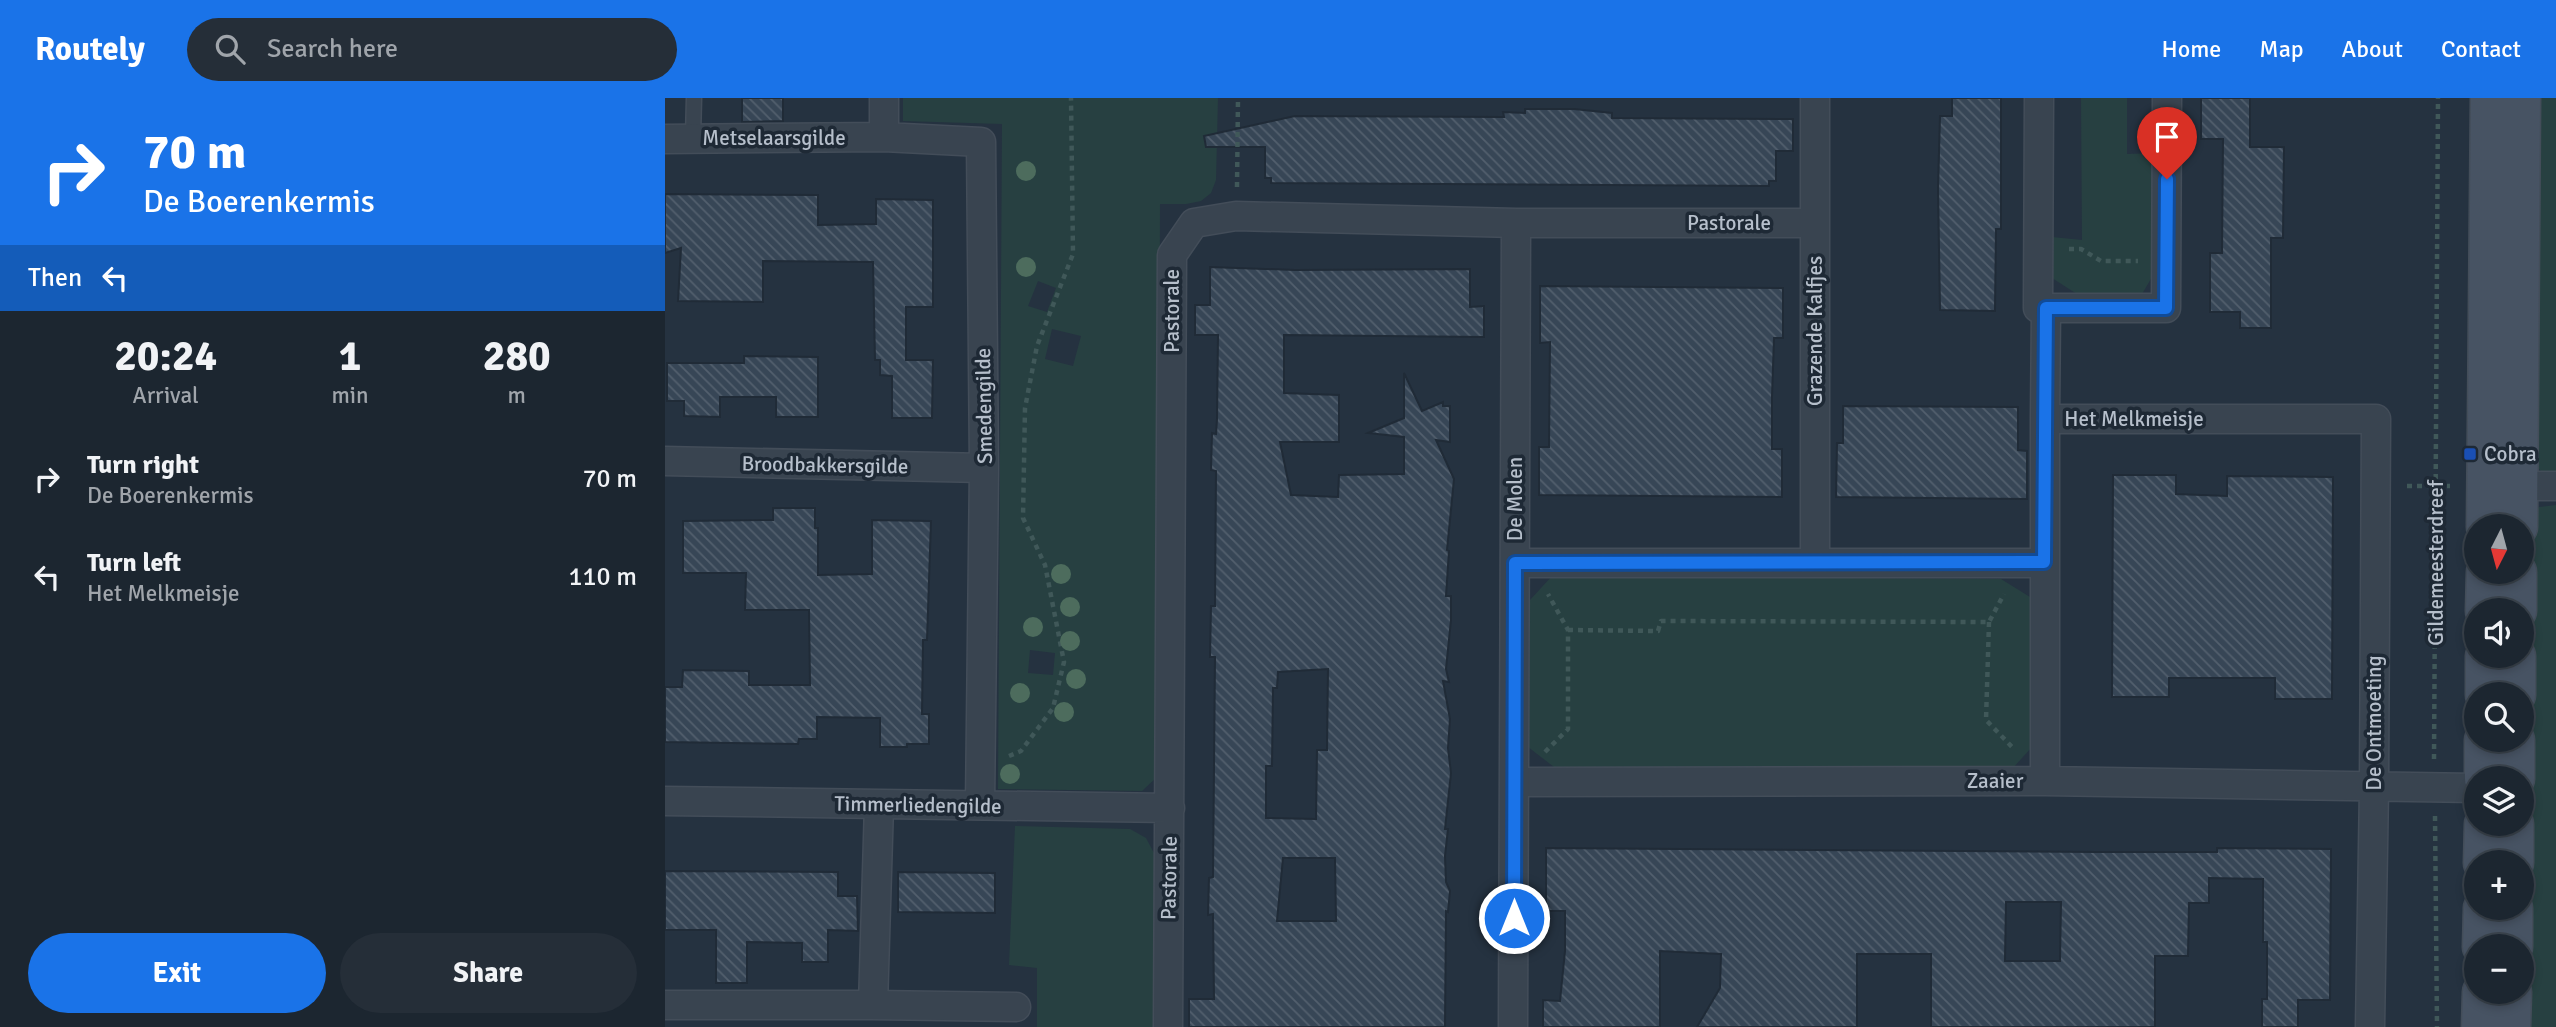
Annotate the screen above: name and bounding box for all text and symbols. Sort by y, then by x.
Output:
search box [187,18,677,81]
text: Routely [35,29,145,70]
icon: search [211,30,249,68]
text: Search here [267,33,398,65]
text: Home [2161,34,2221,64]
text: Map [2259,34,2304,64]
text: About [2342,34,2403,64]
text: Contact [2441,34,2521,64]
pin [2137,107,2197,179]
icon: arrive [2148,118,2186,156]
text: 70 m [143,122,246,182]
street label: Metselaarsgilde [702,125,846,151]
icon: right [28,126,119,217]
text: De Boerenkermis [143,182,375,221]
street label: Pastorale [1687,210,1771,236]
street label: Grazende Kalfjes [1802,256,1828,406]
icon: left [96,259,134,297]
text: Then [28,262,82,294]
street label: Pastorale [1159,269,1185,353]
text: 20:24 [114,331,217,382]
text: 1 [339,331,361,382]
text: 280 [483,331,551,382]
street label: Smedengilde [970,348,998,464]
text: Arrival [133,381,199,410]
text: min [331,381,369,410]
text: m [508,381,526,410]
street label: Het Melkmeisje [2064,406,2204,432]
place label: Cobra [2484,441,2537,467]
marker: Cobra [2462,446,2478,462]
text: Turn right [87,449,199,481]
street label: Broodbakkersgilde [741,451,909,479]
street label: De Molen [1502,457,1528,541]
icon: right [28,460,66,498]
text: 70 m [582,463,637,495]
street label: Gildemeesterdreef [2423,479,2449,646]
text: De Boerenkermis [87,481,254,510]
north arrow [2464,514,2534,584]
map controls [2464,514,2534,1004]
text: Turn left [87,547,181,579]
icon: left [28,558,66,596]
text: 110 m [568,561,637,593]
text: Het Melkmeisje [87,579,240,608]
button: sound [2464,598,2534,668]
street label: De Ontmoeting [2361,655,2387,791]
button: search [2464,682,2534,752]
button: layers [2464,766,2534,836]
street label: Zaaier [1967,768,2024,794]
street label: Timmerliedengilde [834,791,1002,819]
street label: Pastorale [1155,836,1183,920]
button: + [2464,850,2534,920]
position arrow [1477,881,1551,955]
button: Exit [28,933,326,1013]
button: Share [340,933,637,1013]
button: − [2464,934,2534,1004]

